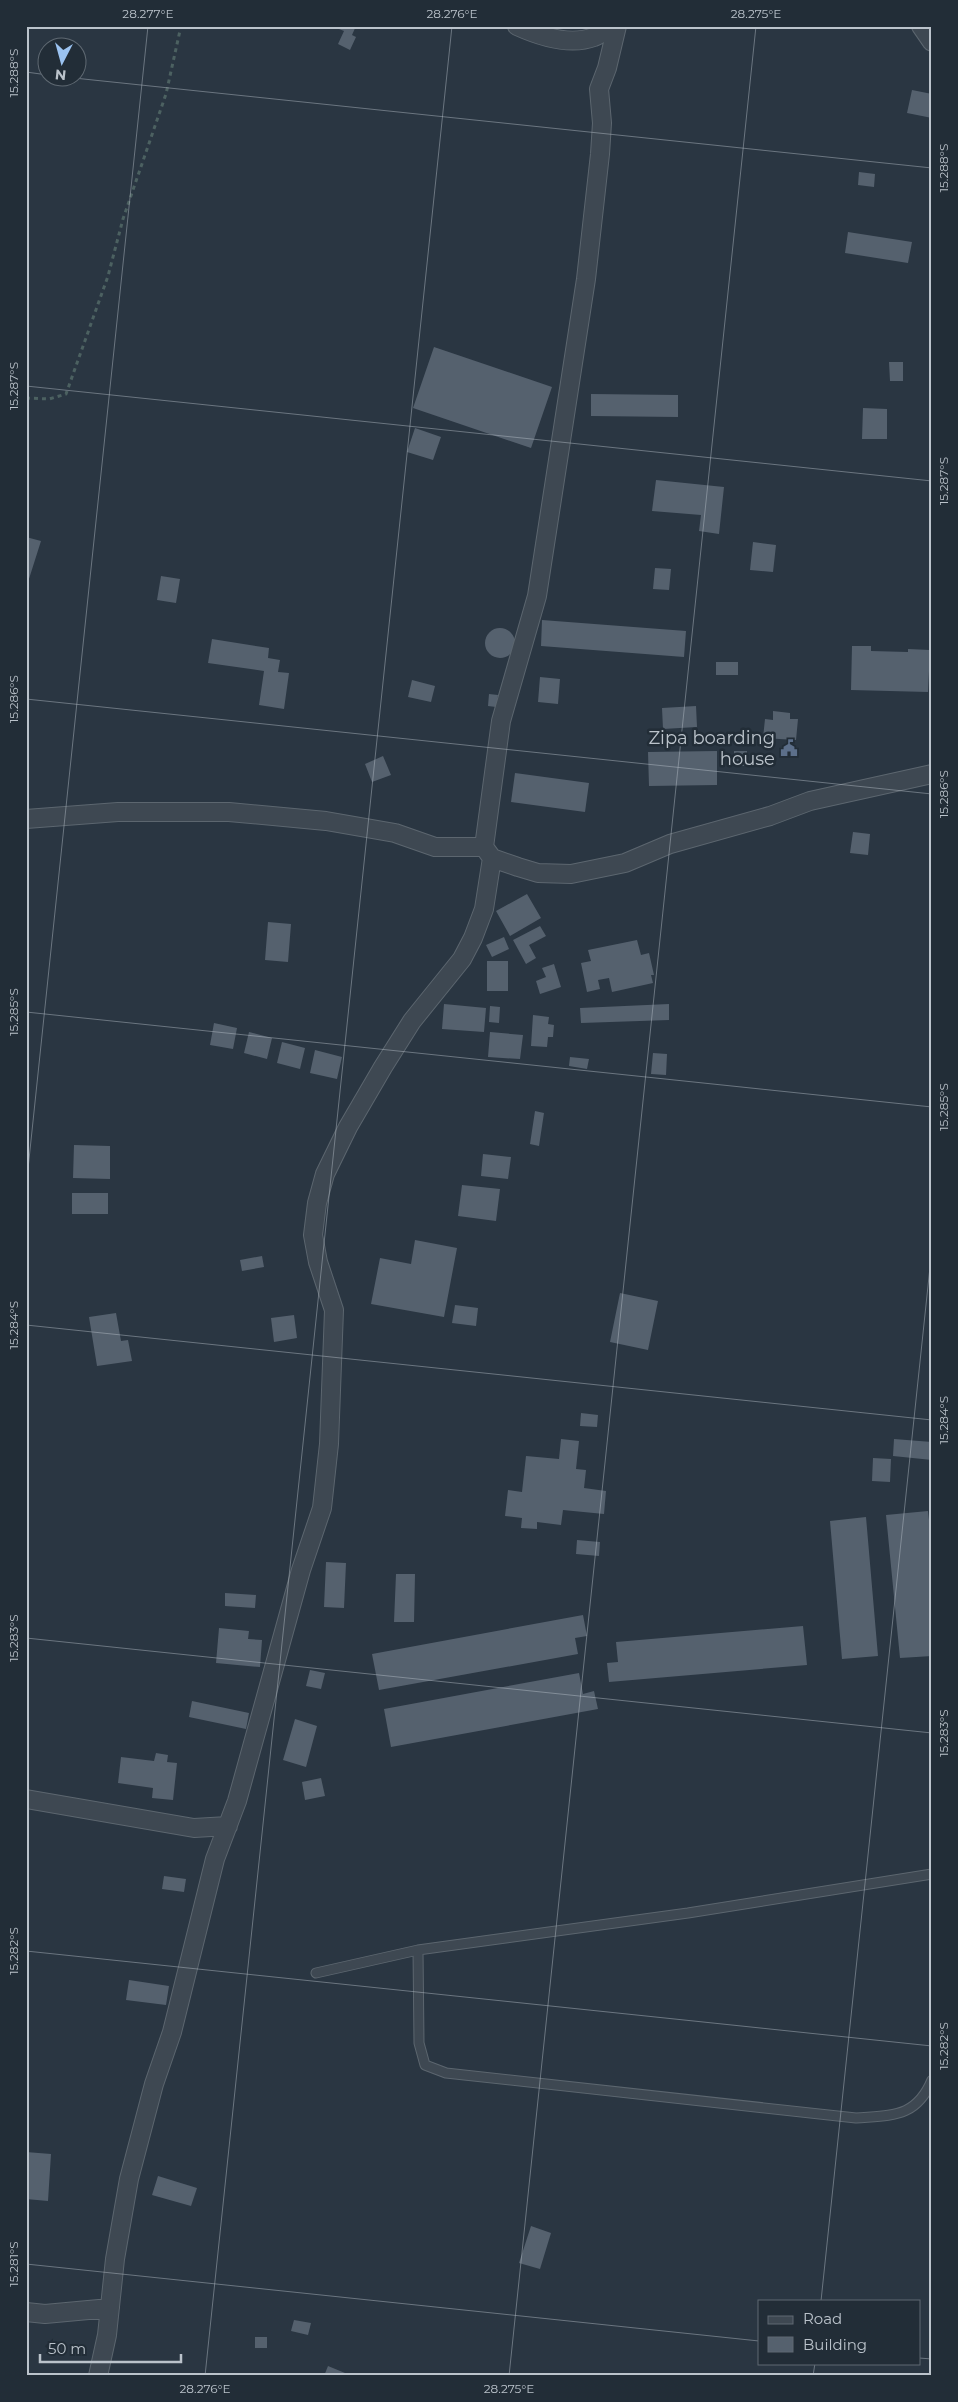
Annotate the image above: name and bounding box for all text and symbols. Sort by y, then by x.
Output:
text: 28.277°E [122,6,174,21]
text: 28.276°E [427,6,478,21]
text: 28.275°E [731,6,781,21]
north arrow [38,38,88,88]
text: 15.288°S [6,49,21,97]
text: N [54,65,67,84]
text: 15.288°S [936,144,951,192]
text: 15.287°S [6,362,21,410]
text: 15.287°S [936,457,951,505]
text: 15.286°S [6,675,21,723]
place label: Zipa boarding house [648,727,775,770]
public building icon: Zipa boarding house [779,738,799,758]
text: 15.286°S [936,770,951,818]
text: 15.285°S [6,988,21,1036]
text: 15.285°S [936,1083,951,1131]
text: 15.284°S [6,1301,21,1349]
text: 15.284°S [936,1396,951,1444]
text: 15.283°S [6,1614,21,1662]
text: 15.283°S [936,1709,951,1757]
text: 15.282°S [6,1927,21,1975]
text: 15.282°S [936,2022,951,2070]
text: 15.281°S [6,2241,21,2287]
legend [758,2300,920,2364]
text: Road [803,2309,842,2328]
scale bar [40,2332,181,2364]
text: Building [803,2335,867,2354]
text: 50 m [48,2339,86,2358]
text: 28.276°E [180,2381,231,2396]
text: 28.275°E [484,2381,534,2396]

